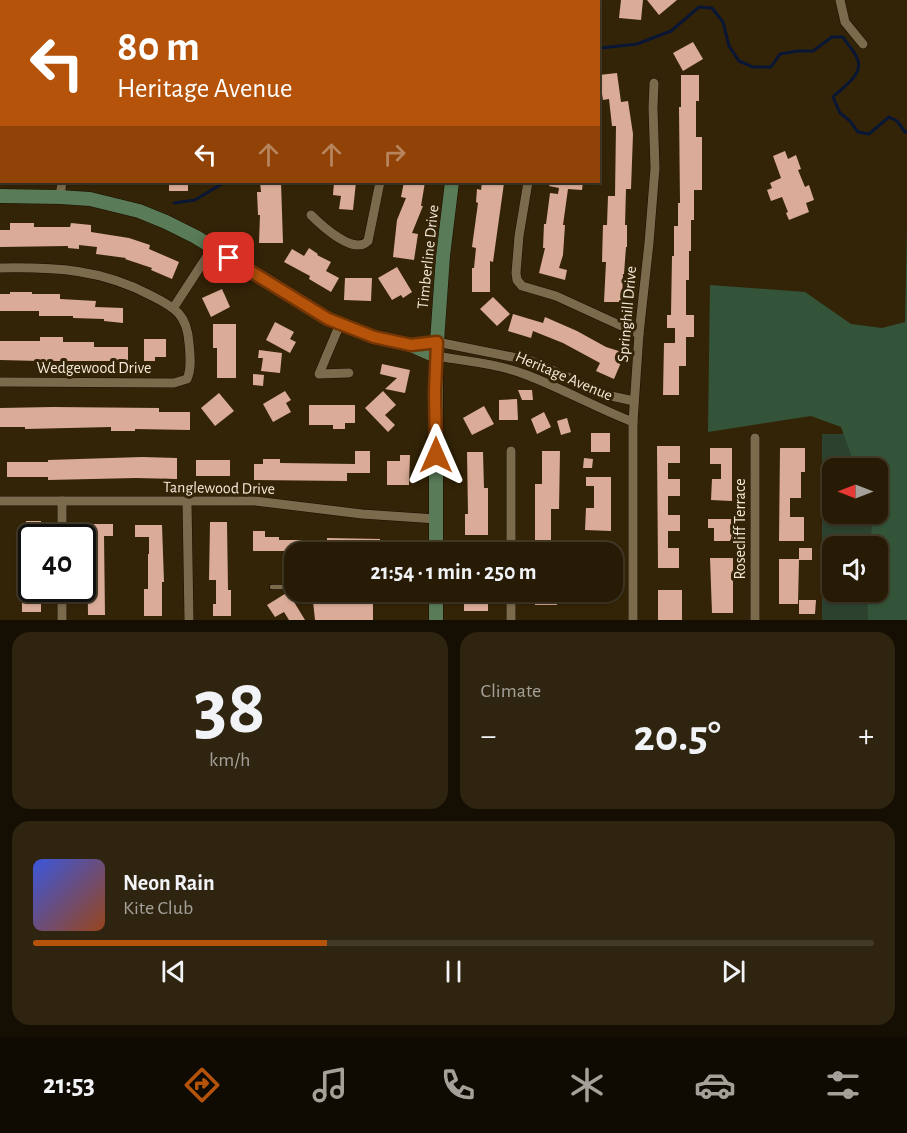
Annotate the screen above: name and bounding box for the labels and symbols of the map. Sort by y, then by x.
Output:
street label: Timberline Drive [415,204,441,310]
pin [203,232,254,283]
street label: Springhill Drive [615,265,639,363]
street label: Heritage Avenue [513,348,615,404]
street label: Wedgewood Drive [37,360,151,376]
position arrow [404,423,468,487]
north arrow [822,458,888,524]
street label: Rosecliff Terrace [732,478,748,580]
street label: Tanglewood Drive [163,479,275,497]
speed limit sign: 40 [18,524,96,602]

